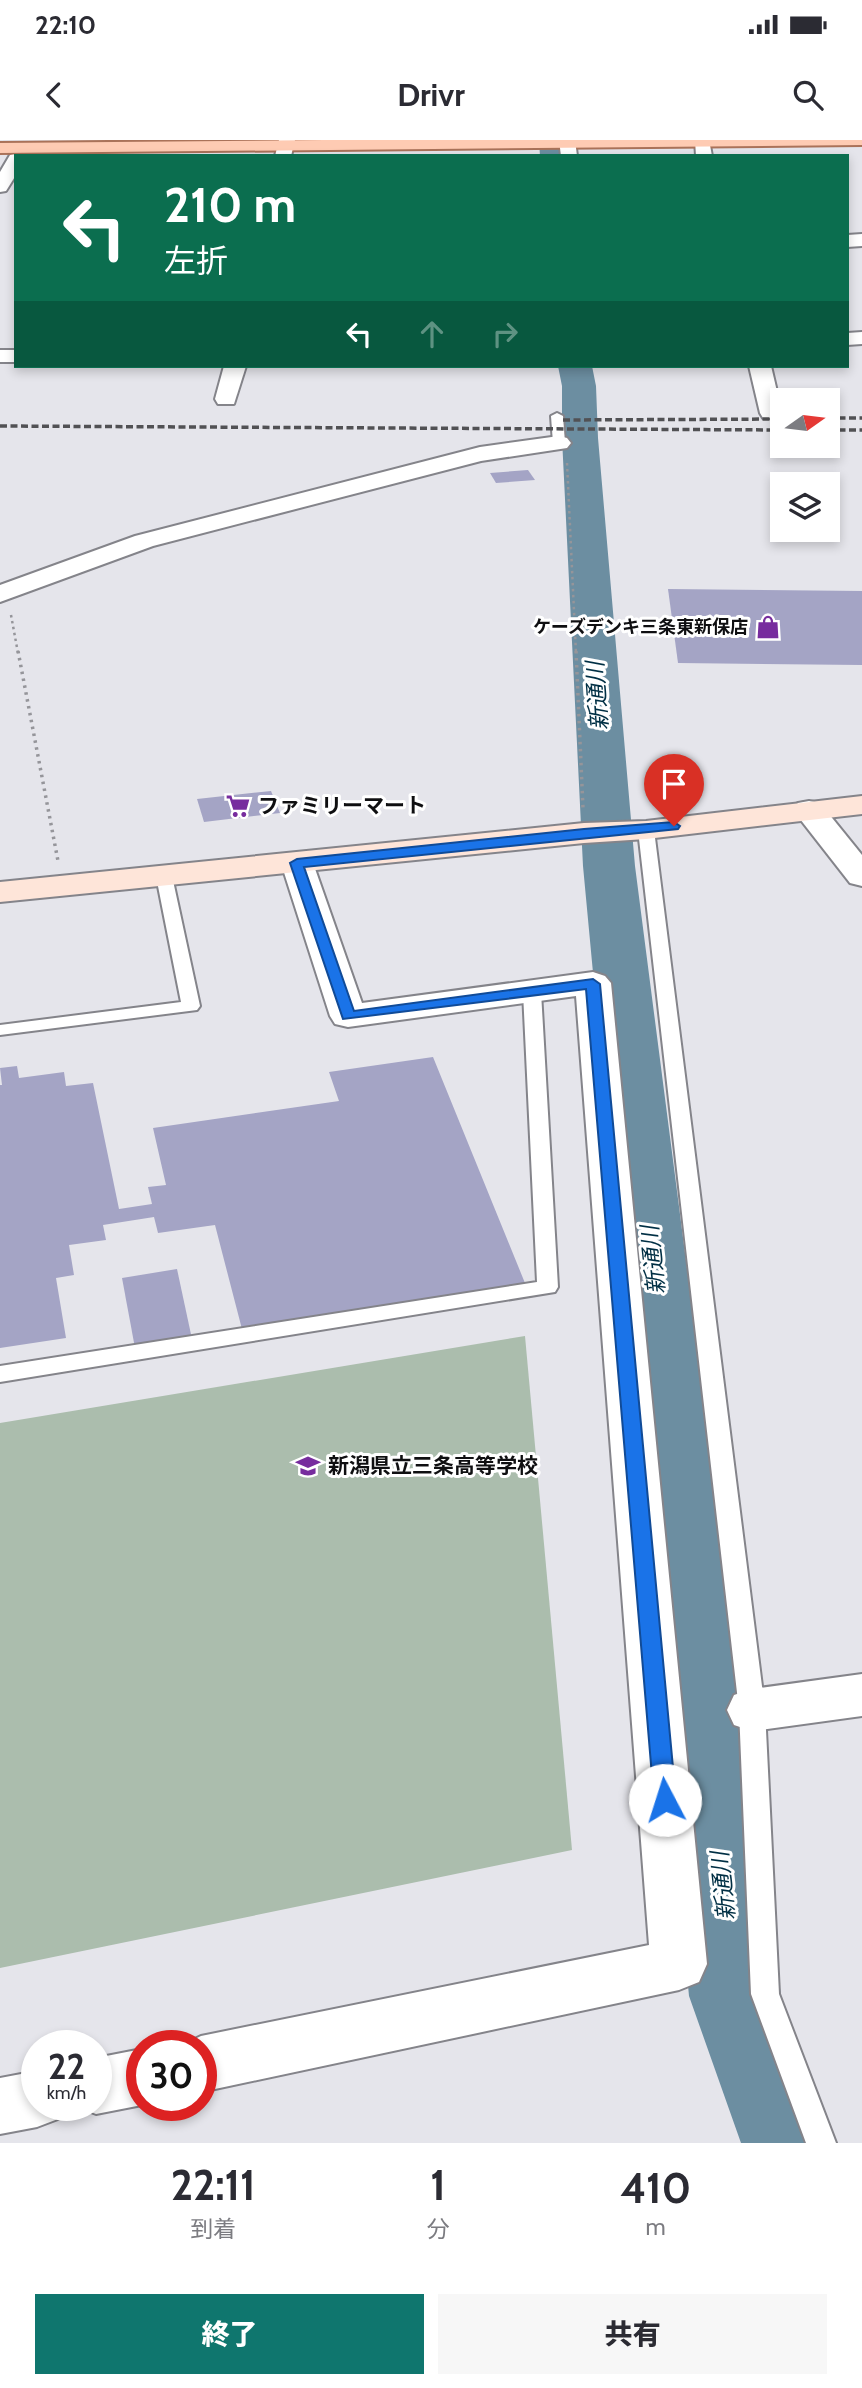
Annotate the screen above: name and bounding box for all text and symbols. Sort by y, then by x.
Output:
text: 22:10 [35,9,96,41]
text: Drivr [397,75,465,114]
icon: back [35,76,73,114]
icon: search [789,76,827,114]
text: 210 m [164,175,296,234]
icon: left [49,182,140,273]
text: 左折 [164,241,228,280]
icon: left [340,315,378,353]
icon: ahead [413,315,451,353]
icon: right [486,315,524,353]
north arrow [770,388,840,458]
map controls [770,388,840,542]
button: layers [770,472,840,542]
shop icon: ケーズデンキ三条東新保店 [754,613,782,641]
place label: ケーズデンキ三条東新保店 [533,616,748,638]
water label: 新通川 [580,658,613,731]
pin [644,754,704,826]
icon: arrive [655,765,693,803]
supermarket icon: ファミリーマート [224,792,252,820]
place label: ファミリーマート [258,793,426,818]
water label: 新通川 [635,1221,671,1296]
school or university icon: 新潟県立三条高等学校 [294,1452,322,1480]
place label: 新潟県立三条高等学校 [328,1453,538,1478]
position arrow [628,1763,702,1837]
water label: 新通川 [705,1847,741,1922]
speed limit sign: 30 [126,2030,217,2121]
text: 22 [48,2045,85,2088]
text: km/h [47,2082,86,2104]
text: 22:11 [171,2159,256,2211]
text: 1 [430,2159,446,2211]
text: 410 [620,2162,691,2214]
text: m [646,2213,666,2241]
text: 到着 [190,2215,236,2243]
text: 分 [426,2215,449,2243]
button: 終了 [35,2294,424,2374]
button: 共有 [438,2294,827,2374]

